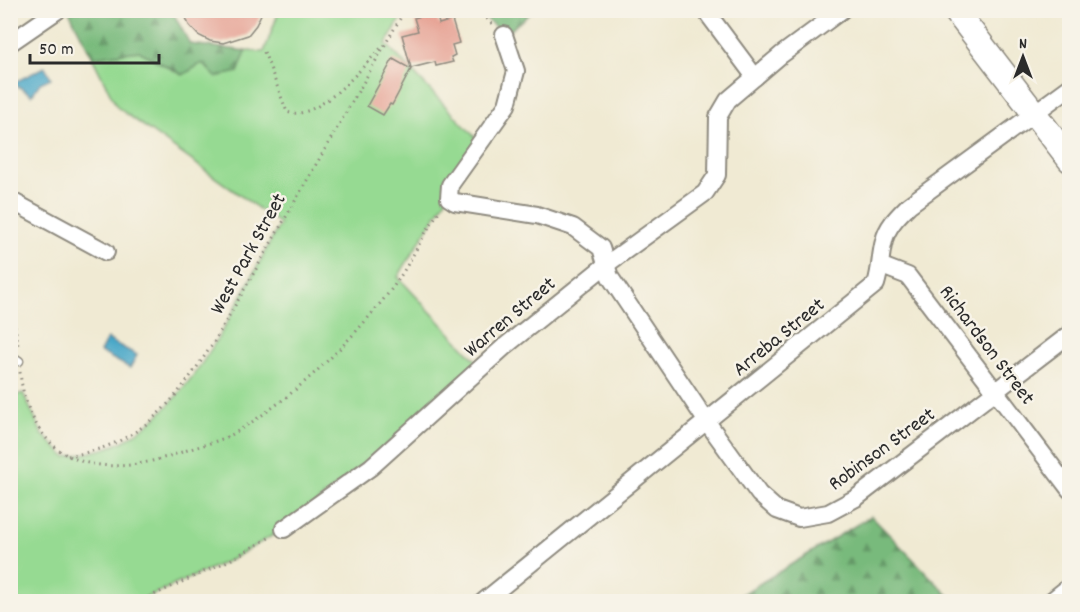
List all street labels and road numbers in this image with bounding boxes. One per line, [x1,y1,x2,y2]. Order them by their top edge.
street label: West Park Street [204,188,295,320]
street label: Warren Street [458,271,564,366]
street label: Richardson Street [930,280,1041,412]
street label: Arreba Street [727,292,833,385]
street label: Robinson Street [823,401,943,500]

